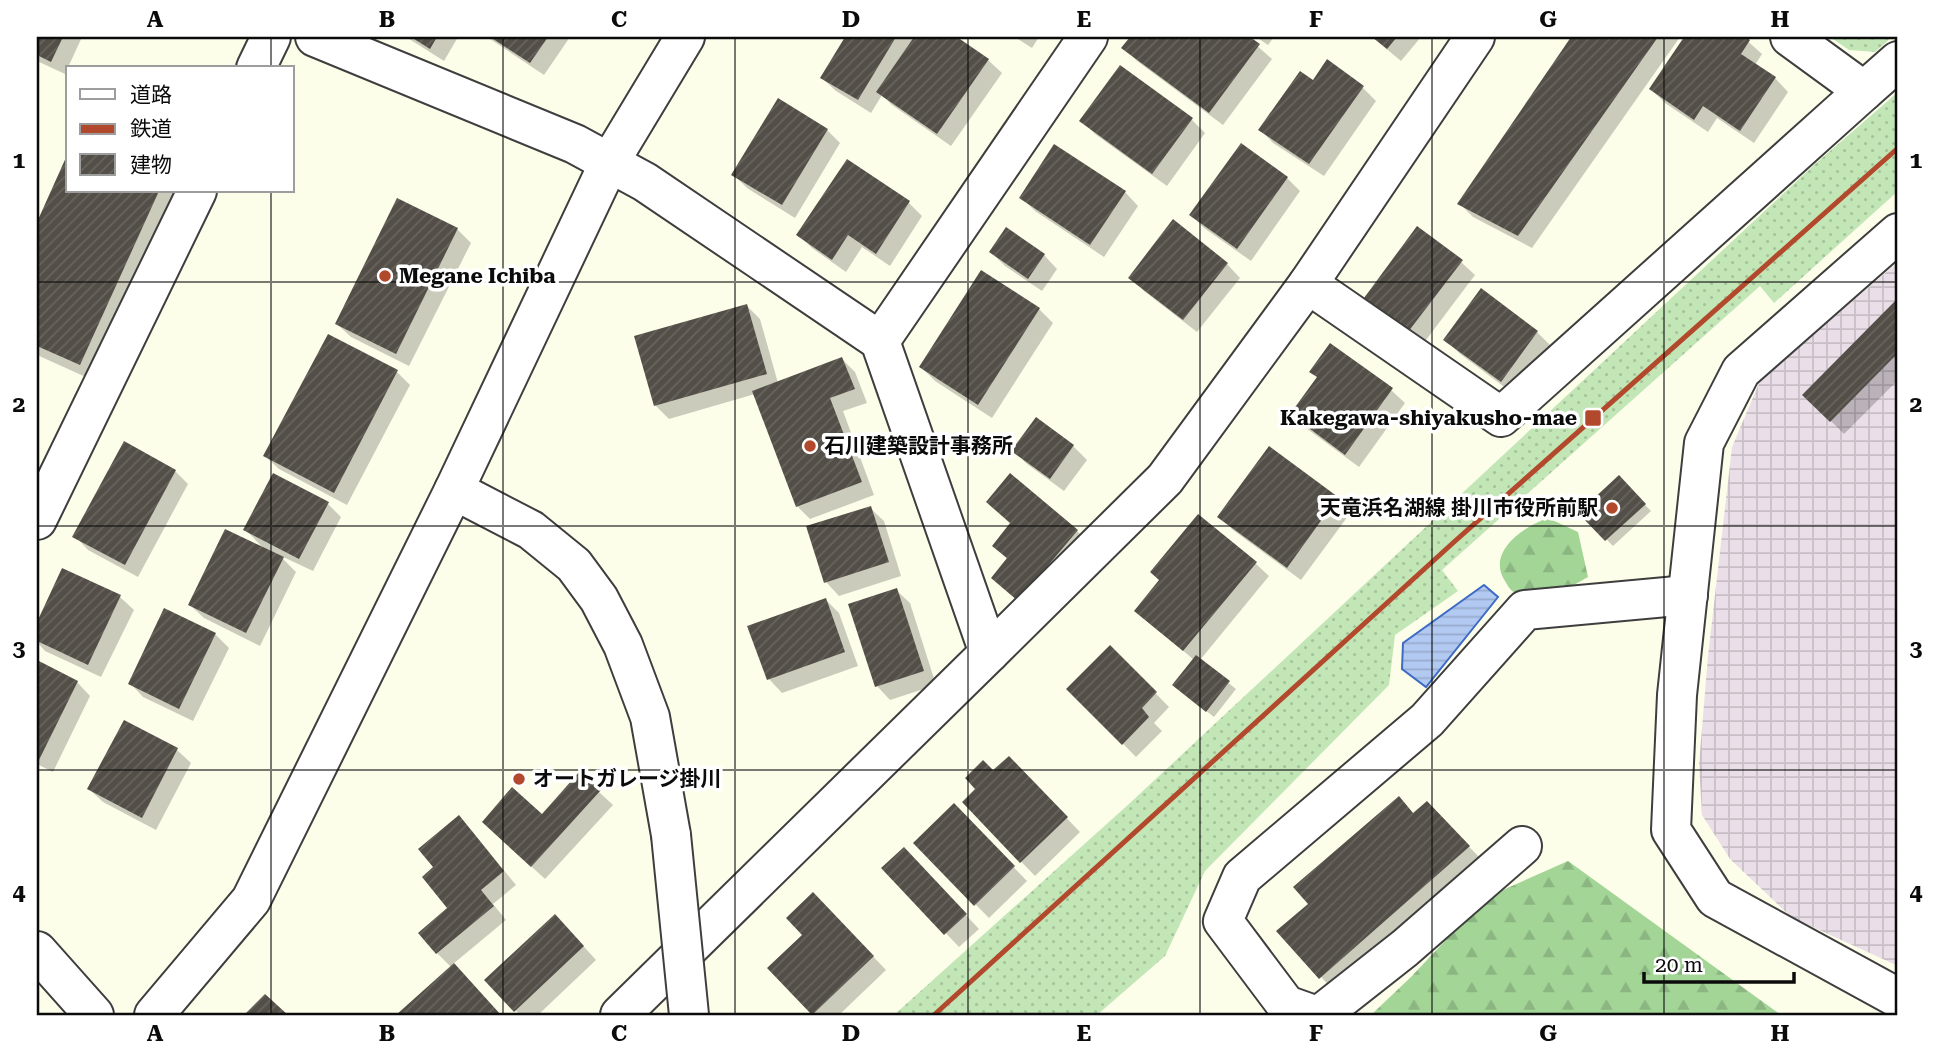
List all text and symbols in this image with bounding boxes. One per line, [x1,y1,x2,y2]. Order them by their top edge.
text: A [147,6,164,33]
text: B [379,6,395,33]
text: C [611,6,627,33]
text: D [842,6,860,33]
text: E [1077,6,1091,33]
text: F [1309,6,1323,33]
text: G [1539,6,1557,33]
text: H [1771,6,1790,33]
legend [66,66,294,192]
text: 道路 [130,83,172,107]
text: 鉄道 [130,117,172,141]
text: 1 [13,147,26,174]
text: 1 [1910,147,1923,174]
text: 建物 [130,153,172,177]
place label: Megane Ichiba [399,264,556,288]
marker: Megane Ichiba [377,268,393,284]
text: 2 [13,391,25,418]
text: 2 [1910,391,1922,418]
place label: Kakegawa-shiyakusho-mae [1280,406,1577,430]
marker: Kakegawa-shiyakusho-mae [1583,408,1603,428]
place label: 石川建築設計事務所 [824,434,1013,458]
marker: 石川建築設計事務所 [802,438,818,454]
place label: 天竜浜名湖線 掛川市役所前駅 [1320,496,1598,520]
marker: 天竜浜名湖線 掛川市役所前駅 [1604,500,1620,516]
text: 3 [13,635,26,662]
text: 3 [1910,635,1923,662]
place label: オートガレージ掛川 [533,767,722,791]
marker: オートガレージ掛川 [511,771,527,787]
text: 4 [13,879,26,906]
text: 4 [1910,879,1923,906]
scale bar [1644,940,1795,984]
text: 20 m [1655,953,1703,977]
text: A [147,1020,164,1047]
text: B [379,1020,395,1047]
text: C [611,1020,627,1047]
text: D [842,1020,860,1047]
text: E [1077,1020,1091,1047]
text: F [1309,1020,1323,1047]
text: G [1539,1020,1557,1047]
text: H [1771,1020,1790,1047]

